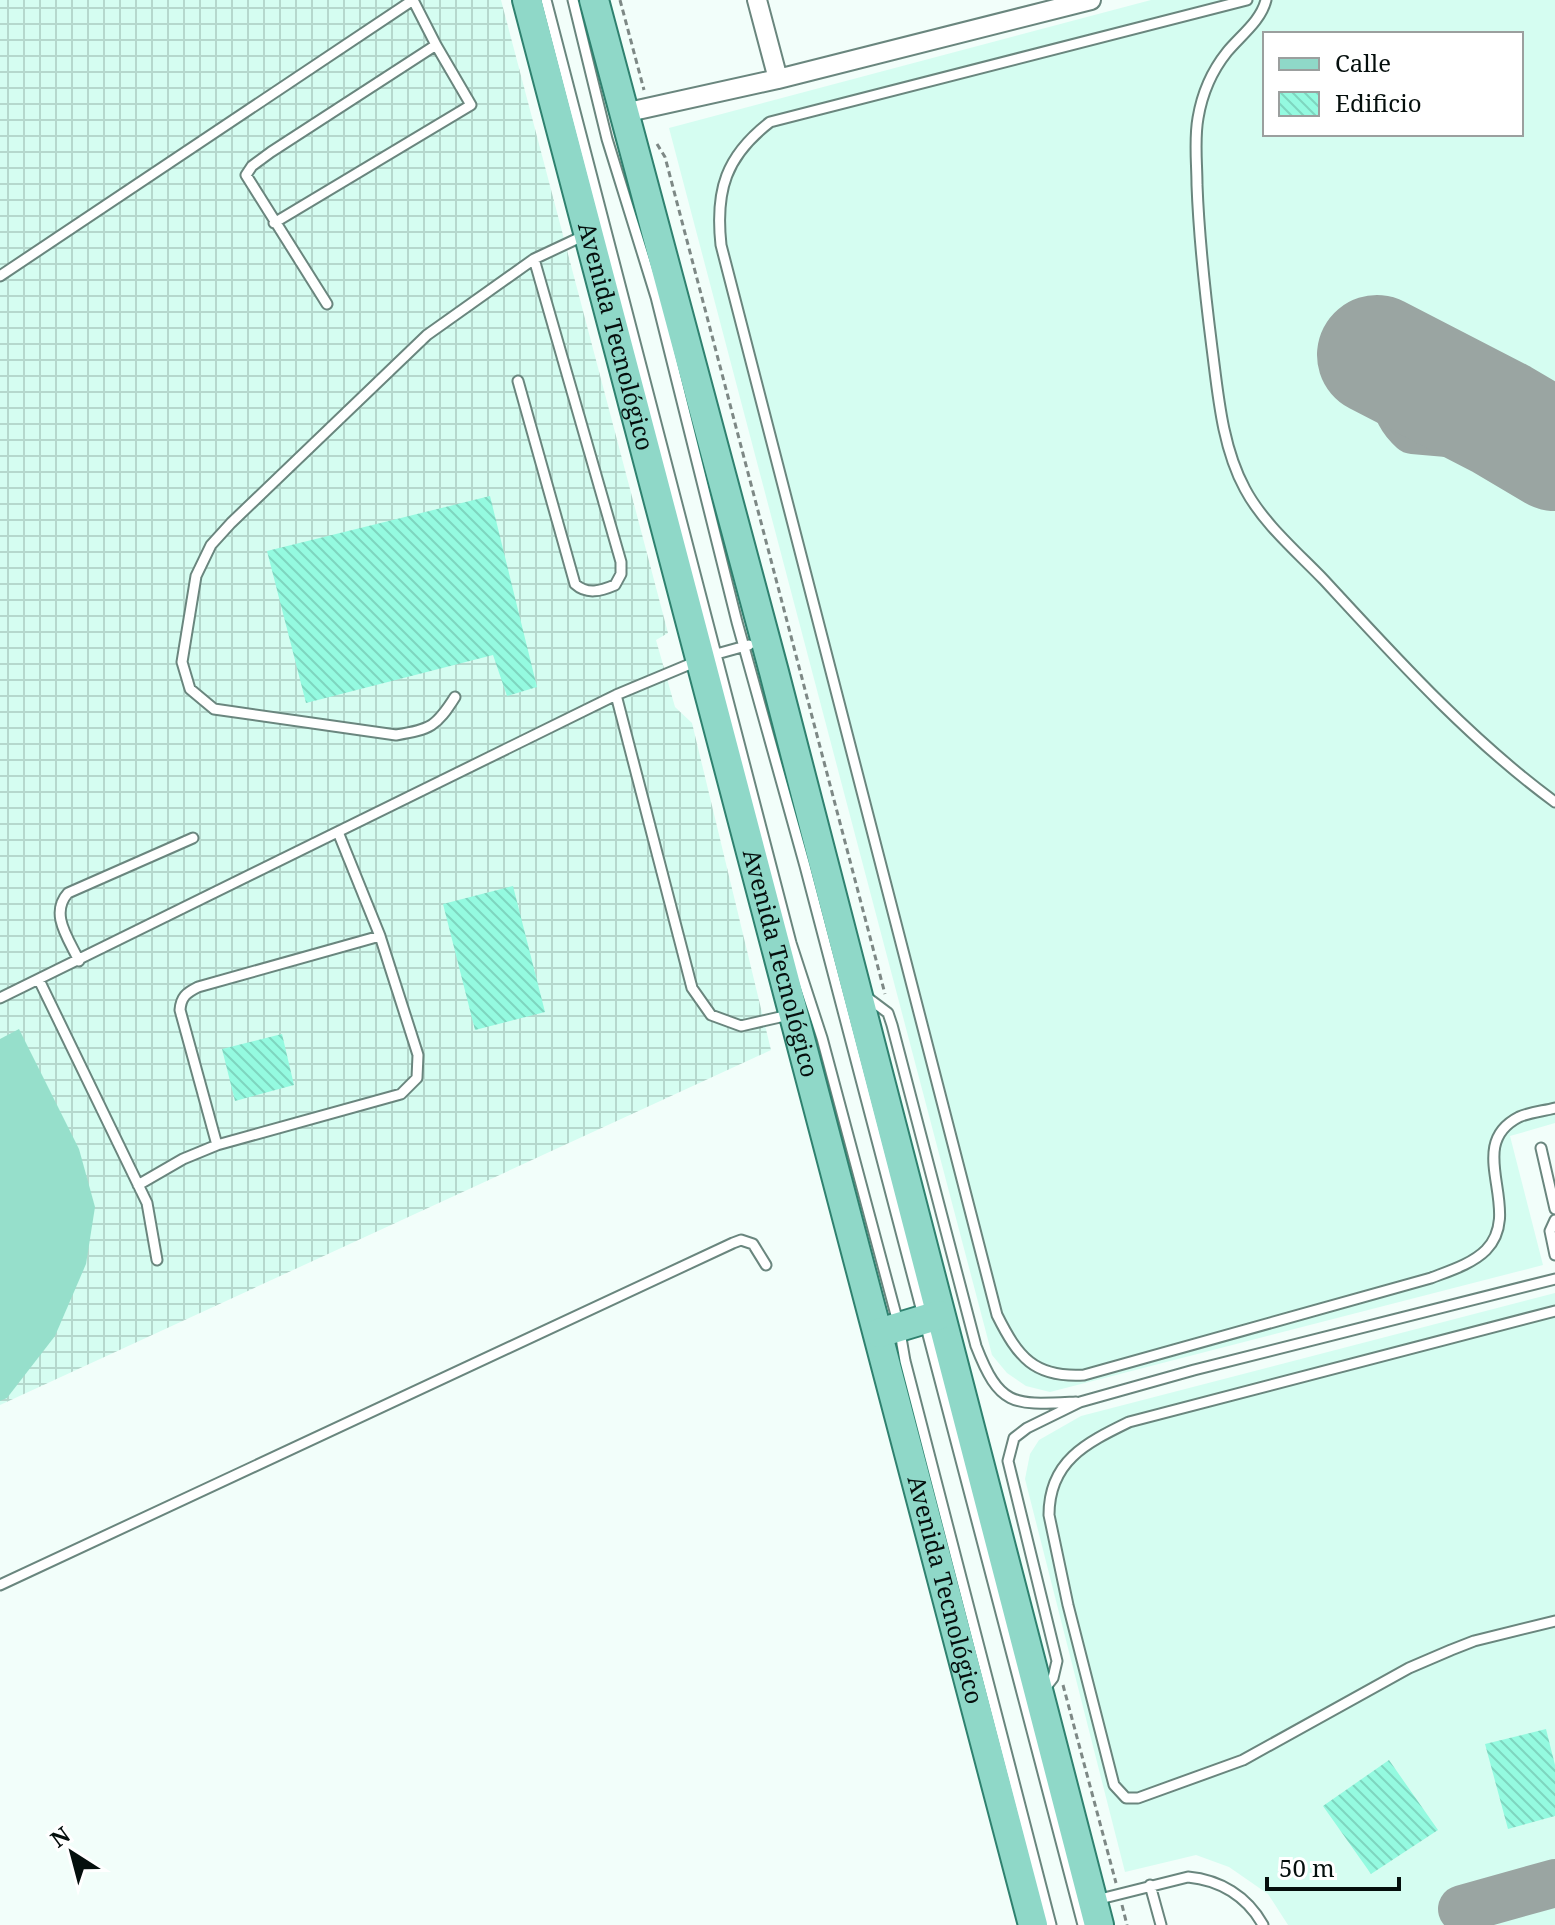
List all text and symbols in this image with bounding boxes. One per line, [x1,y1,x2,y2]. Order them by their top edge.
legend [1263,32,1523,136]
text: Calle [1335,46,1391,79]
text: Edificio [1335,86,1422,119]
street label: Avenida Tecnológico [571,218,663,454]
street label: Avenida Tecnológico [736,845,827,1081]
street label: Avenida Tecnológico [901,1472,992,1707]
north arrow [32,1813,112,1893]
text: N [44,1819,75,1853]
scale bar [1267,1841,1399,1891]
text: 50 m [1279,1851,1335,1884]

